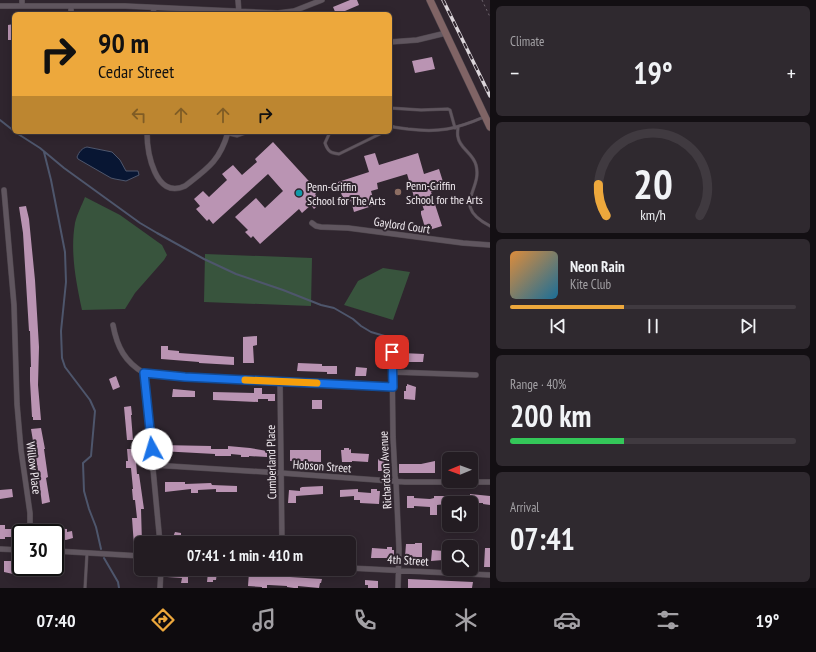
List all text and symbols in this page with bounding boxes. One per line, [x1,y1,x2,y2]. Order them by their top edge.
text: 90 m [98,24,149,61]
icon: right [32,28,84,80]
text: Climate [510,33,544,50]
text: 19° [633,53,673,92]
text: − [510,59,519,87]
text: + [787,59,796,87]
text: Cedar Street [98,60,174,83]
icon: left [128,104,150,126]
icon: ahead [170,104,192,126]
icon: ahead [212,104,234,126]
icon: right [254,104,276,126]
text: 20 [633,156,673,209]
place label: Penn-Griffin School for the Arts [406,178,483,207]
place label: Penn-Griffin School for The Arts [307,179,386,208]
marker: Penn-Griffin School for the Arts [393,187,403,197]
marker: Penn-Griffin School for The Arts [294,188,304,198]
text: km/h [640,204,666,223]
street label: Gaylord Court [373,214,432,236]
text: Neon Rain [570,257,625,276]
text: Kite Club [570,276,611,293]
icon: previous [547,315,569,337]
icon: pause [642,315,664,337]
icon: next [737,315,759,337]
pin [375,335,409,369]
icon: arrive [381,341,403,363]
text: Range · 40% [510,376,566,393]
text: 200 km [510,396,591,435]
street label: Cumberland Place [263,425,279,499]
position arrow [131,428,173,470]
street label: Richardson Avenue [375,430,395,509]
street label: Willow Place [23,441,45,495]
north arrow [442,452,478,488]
map controls [442,452,478,576]
street label: Hobson Street [292,456,353,476]
button: sound [442,496,478,532]
text: Arrival [510,499,539,516]
text: 07:41 [510,519,575,558]
speed limit sign: 30 [12,524,64,576]
button: search [442,540,478,576]
text: 07:41 · 1 min · 410 m [187,546,303,565]
street label: 4th Street [387,551,430,569]
icon: directions [149,606,177,634]
icon: music [250,606,278,634]
icon: phone [351,606,379,634]
icon: climate [452,606,480,634]
icon: car [553,606,581,634]
icon: filters [654,606,682,634]
text: 07:40 [37,609,76,632]
text: 19° [756,609,779,632]

